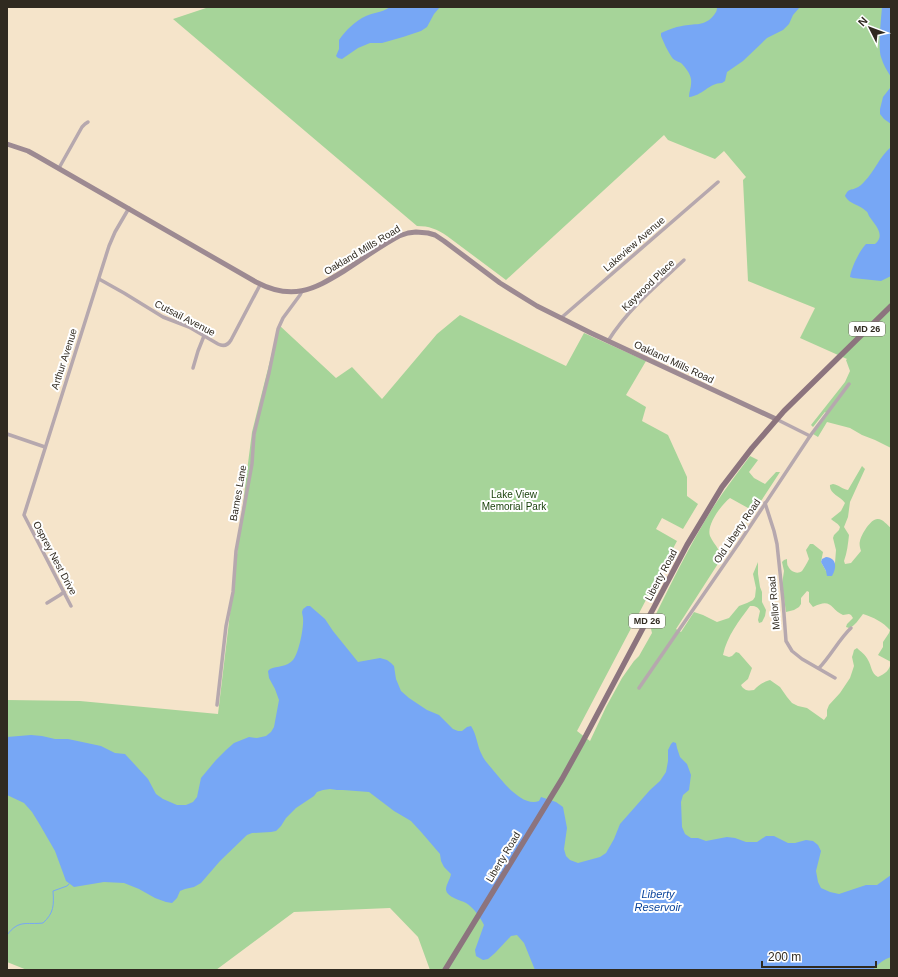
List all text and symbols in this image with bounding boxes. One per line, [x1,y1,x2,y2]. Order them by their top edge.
north arrow [850,8,890,48]
text: N [855,14,870,28]
street label: Lakeview Avenue [601,214,667,274]
street label: Oakland Mills Road [322,223,402,277]
street label: Kaywood Place [619,257,677,313]
street label: Cutsail Avenue [153,298,218,338]
road number: MD 26 [849,322,885,336]
street label: Arthur Avenue [49,327,79,391]
street label: Oakland Mills Road [632,339,716,385]
street label: Barnes Lane [228,464,248,522]
park label: Lake View Memorial Park [482,489,547,512]
street label: Old Liberty Road [711,497,763,565]
street label: Osprey Nest Drive [31,519,79,597]
street label: Liberty Road [643,547,679,603]
street label: Mellor Road [766,576,782,630]
road number: MD 26 [629,614,665,628]
street label: Liberty Road [484,830,522,884]
water label: Liberty Reservoir [634,888,683,913]
scale bar [762,943,876,969]
text: 200 m [768,950,801,964]

